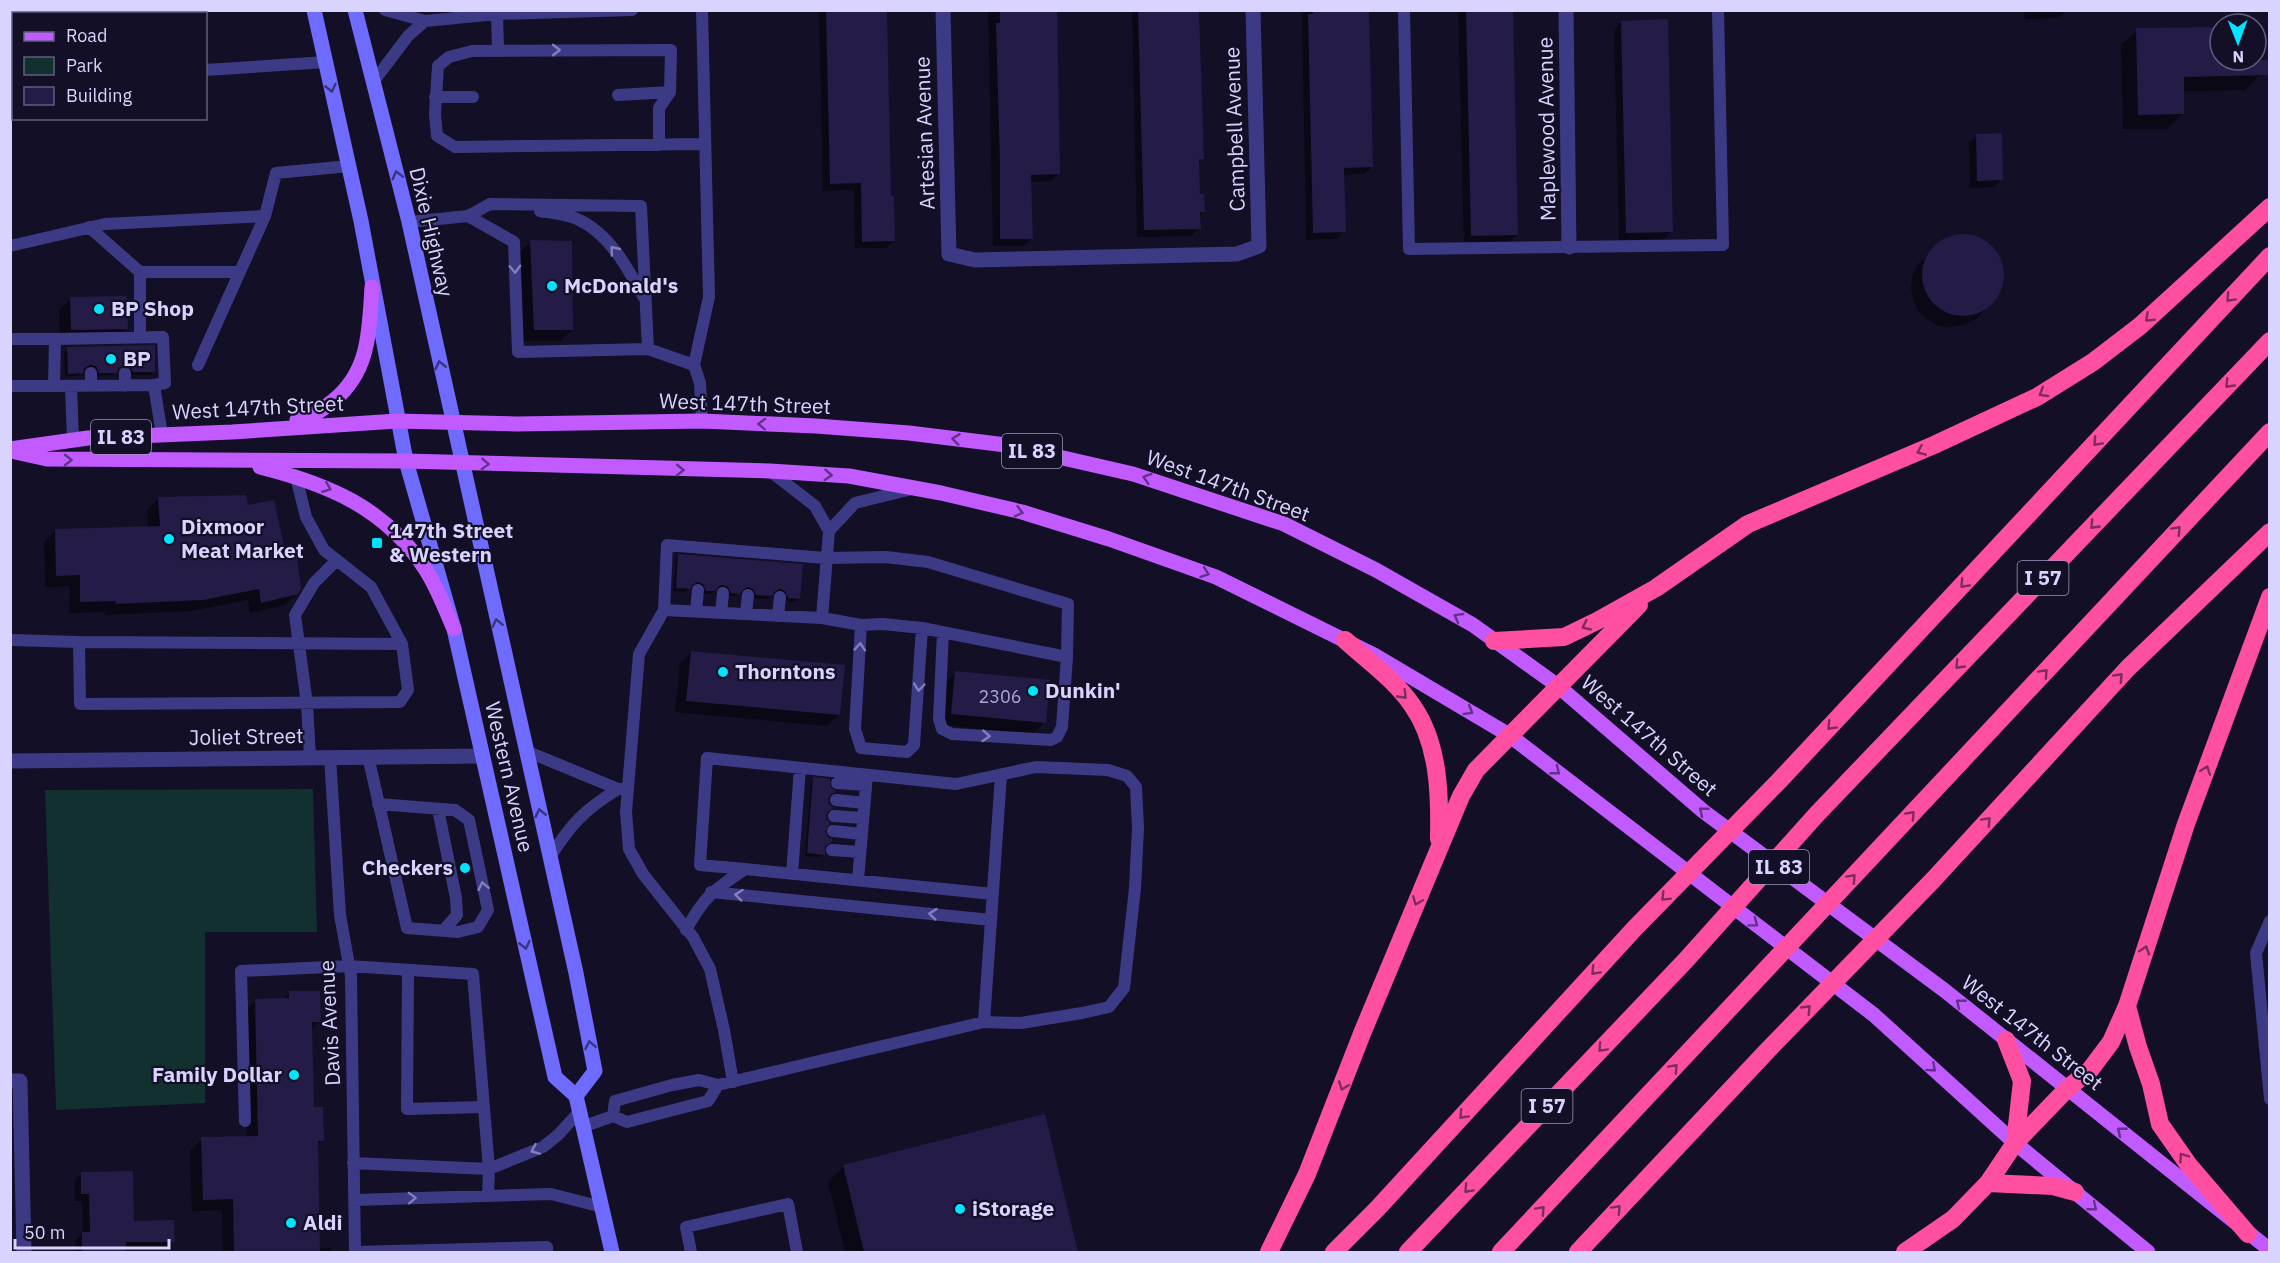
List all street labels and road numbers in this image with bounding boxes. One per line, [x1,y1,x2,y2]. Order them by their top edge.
street label: Maplewood Avenue [1530,37,1562,221]
street label: Campbell Avenue [1217,46,1251,212]
street label: Artesian Avenue [907,56,941,210]
street label: Dixie Highway [403,164,461,300]
street label: West 147th Street [659,386,831,420]
street label: West 147th Street [171,389,345,425]
road number: IL 83 [91,420,151,454]
road number: IL 83 [1002,434,1062,468]
street label: West 147th Street [1143,442,1314,528]
road number: I 57 [2018,561,2068,595]
street label: West 147th Street [1576,668,1724,802]
street label: Western Avenue [479,699,541,855]
street label: Joliet Street [188,721,304,751]
road number: IL 83 [1749,850,1809,884]
street label: Davis Avenue [312,959,346,1087]
street label: West 147th Street [1956,968,2109,1096]
road number: I 57 [1522,1089,1572,1123]

